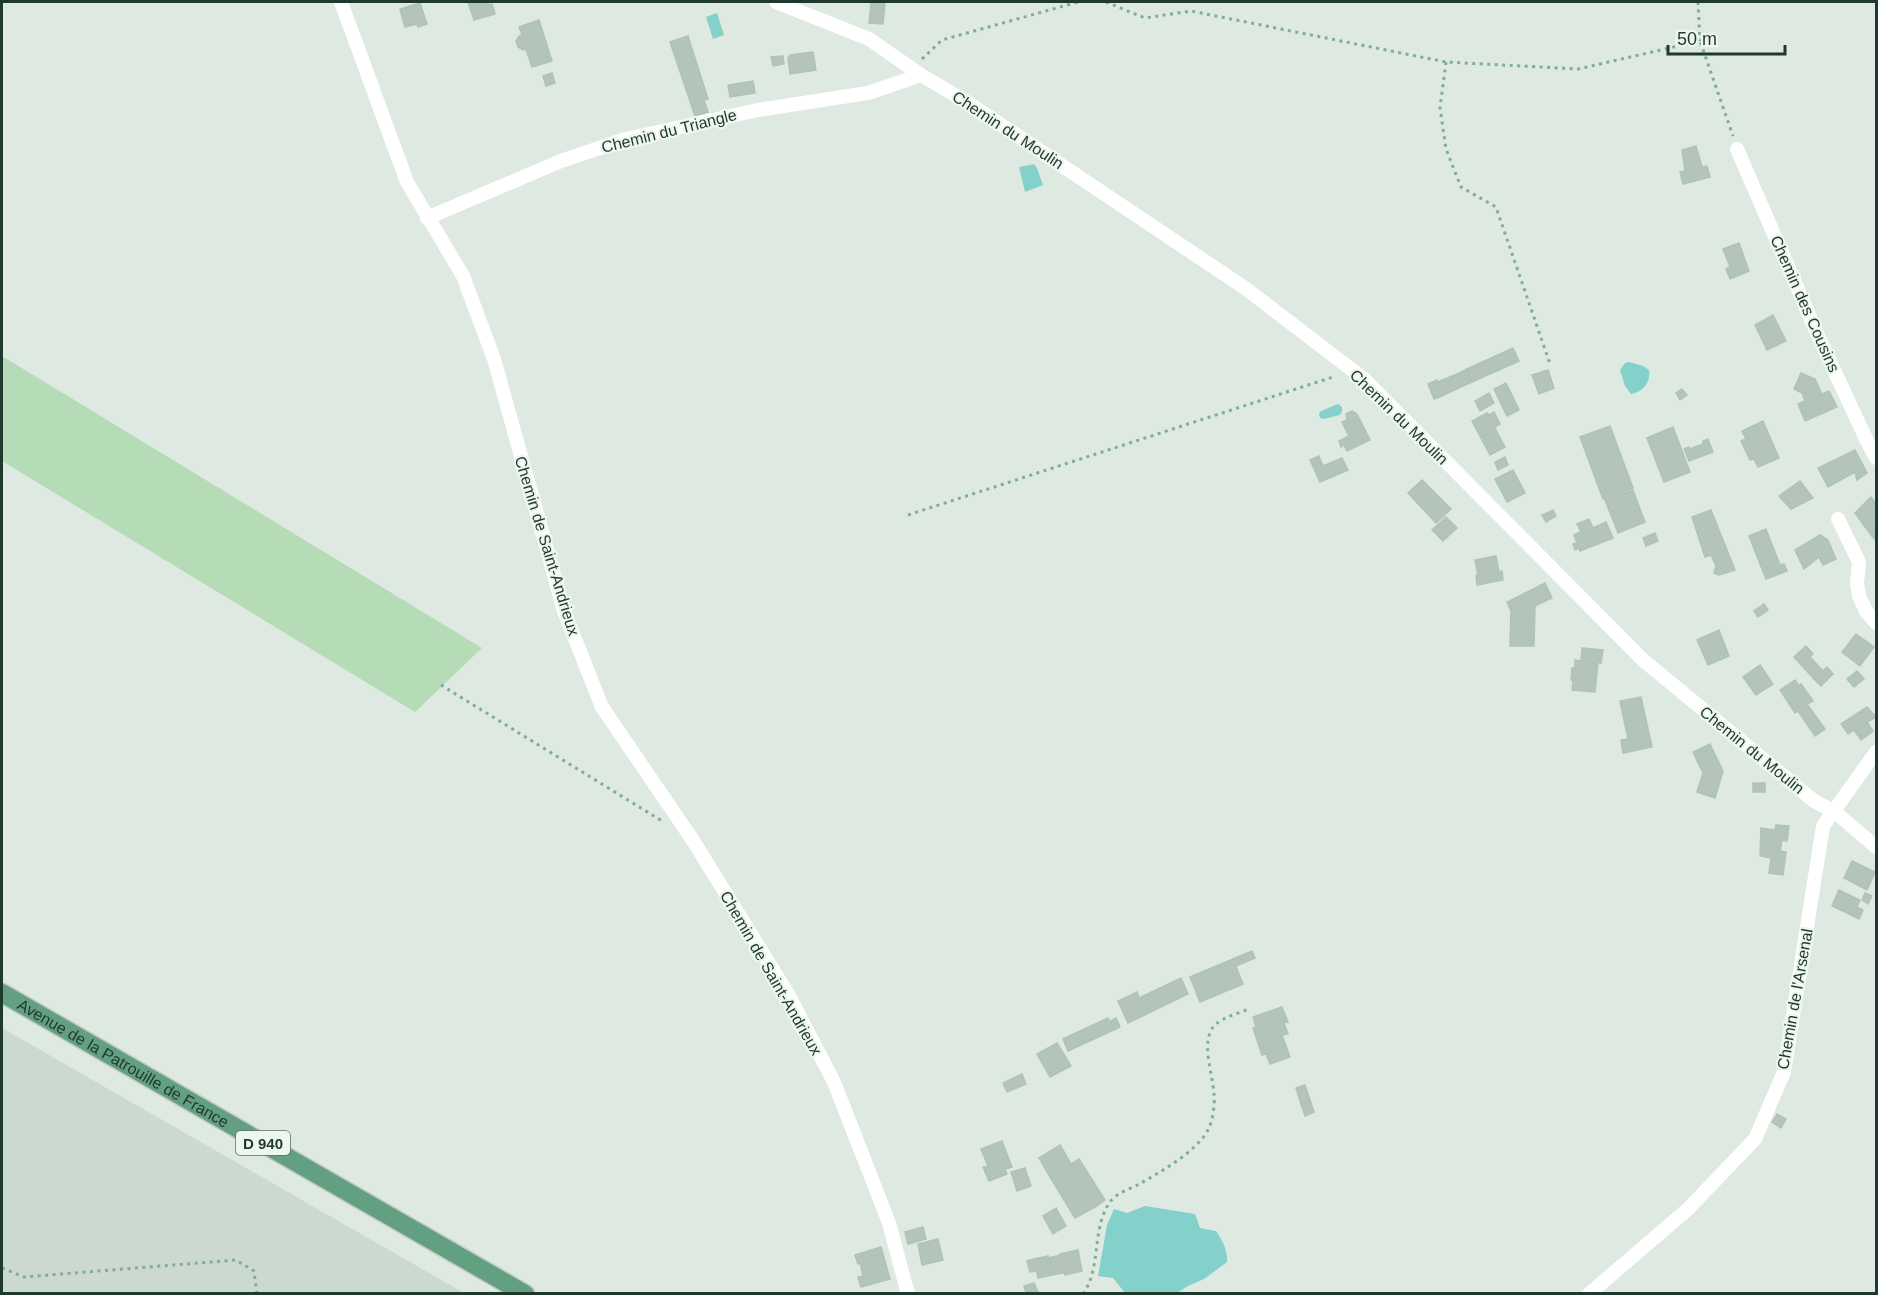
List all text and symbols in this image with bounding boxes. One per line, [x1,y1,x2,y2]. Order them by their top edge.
scale bar [1668,18,1785,56]
text: 50 m [1677,29,1717,49]
street label: Chemin du Moulin [949,88,1067,172]
street label: Chemin du Triangle [600,106,738,156]
street label: Chemin des Cousins [1767,233,1843,375]
street label: Chemin du Moulin [1347,366,1451,468]
street label: Chemin de Saint-Andrieux [512,454,582,638]
street label: Chemin du Moulin [1697,703,1807,797]
street label: Chemin de Saint-Andrieux [717,888,825,1058]
street label: Chemin de l'Arsenal [1774,927,1816,1071]
street label: Avenue de la Patrouille de France [15,995,232,1130]
road number: D 940 [236,1131,290,1155]

